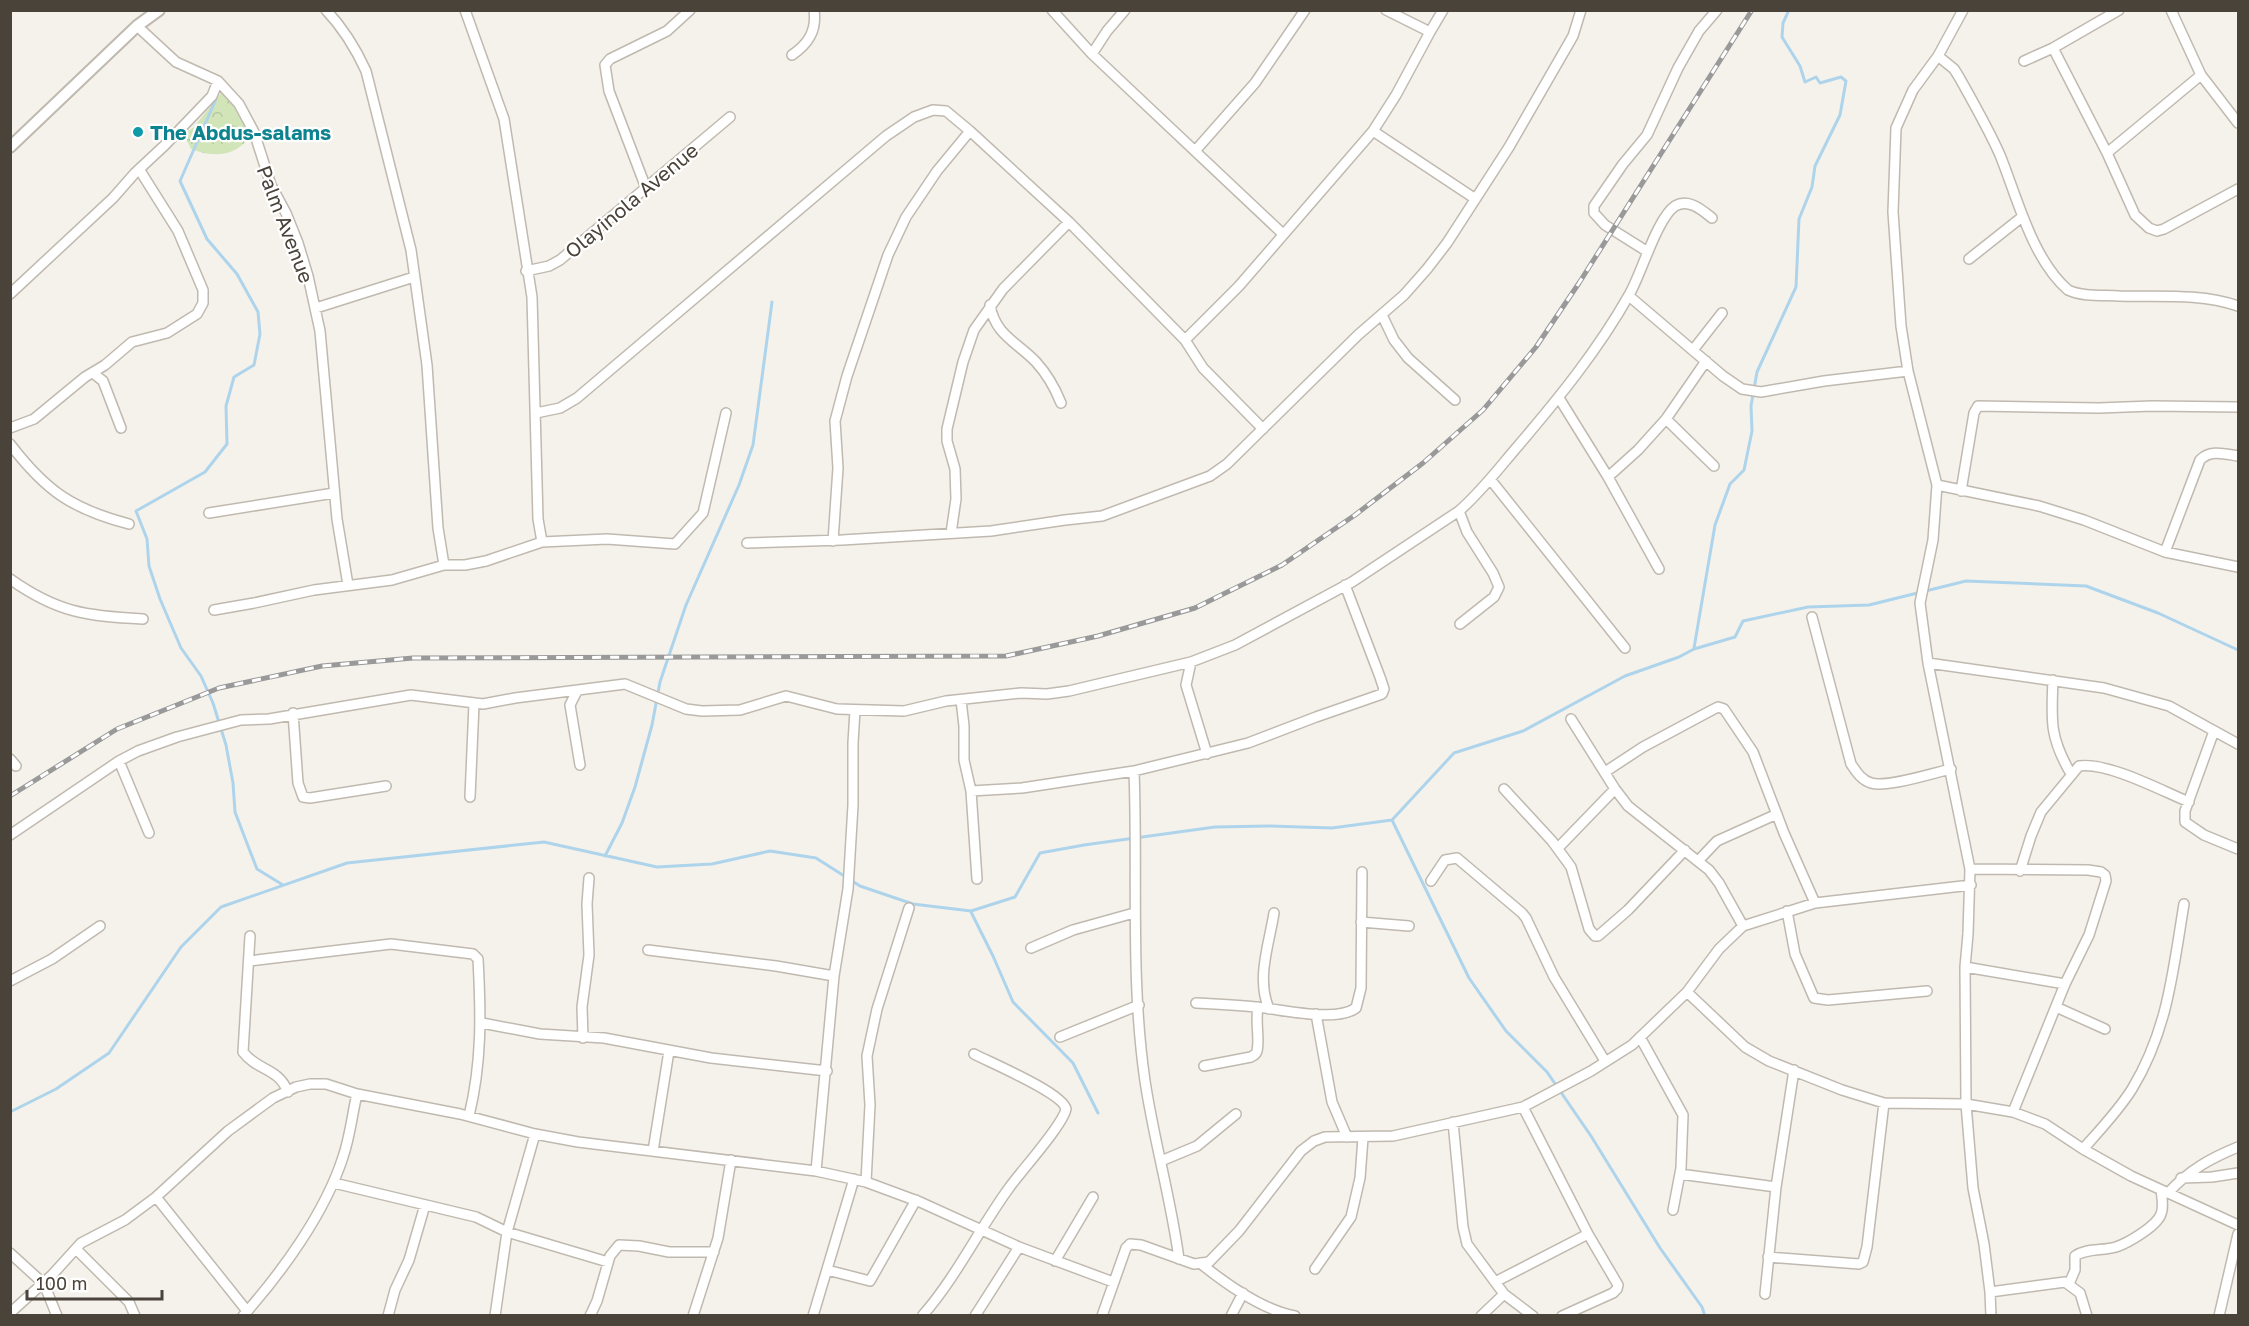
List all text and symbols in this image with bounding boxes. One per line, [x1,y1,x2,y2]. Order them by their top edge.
place label: The Abdus-salams [150,120,331,144]
marker: The Abdus-salams [131,125,145,139]
street label: Olayinola Avenue [560,137,702,263]
street label: Palm Avenue [253,162,319,286]
scale bar [27,1263,162,1301]
text: 100 m [36,1272,87,1294]

